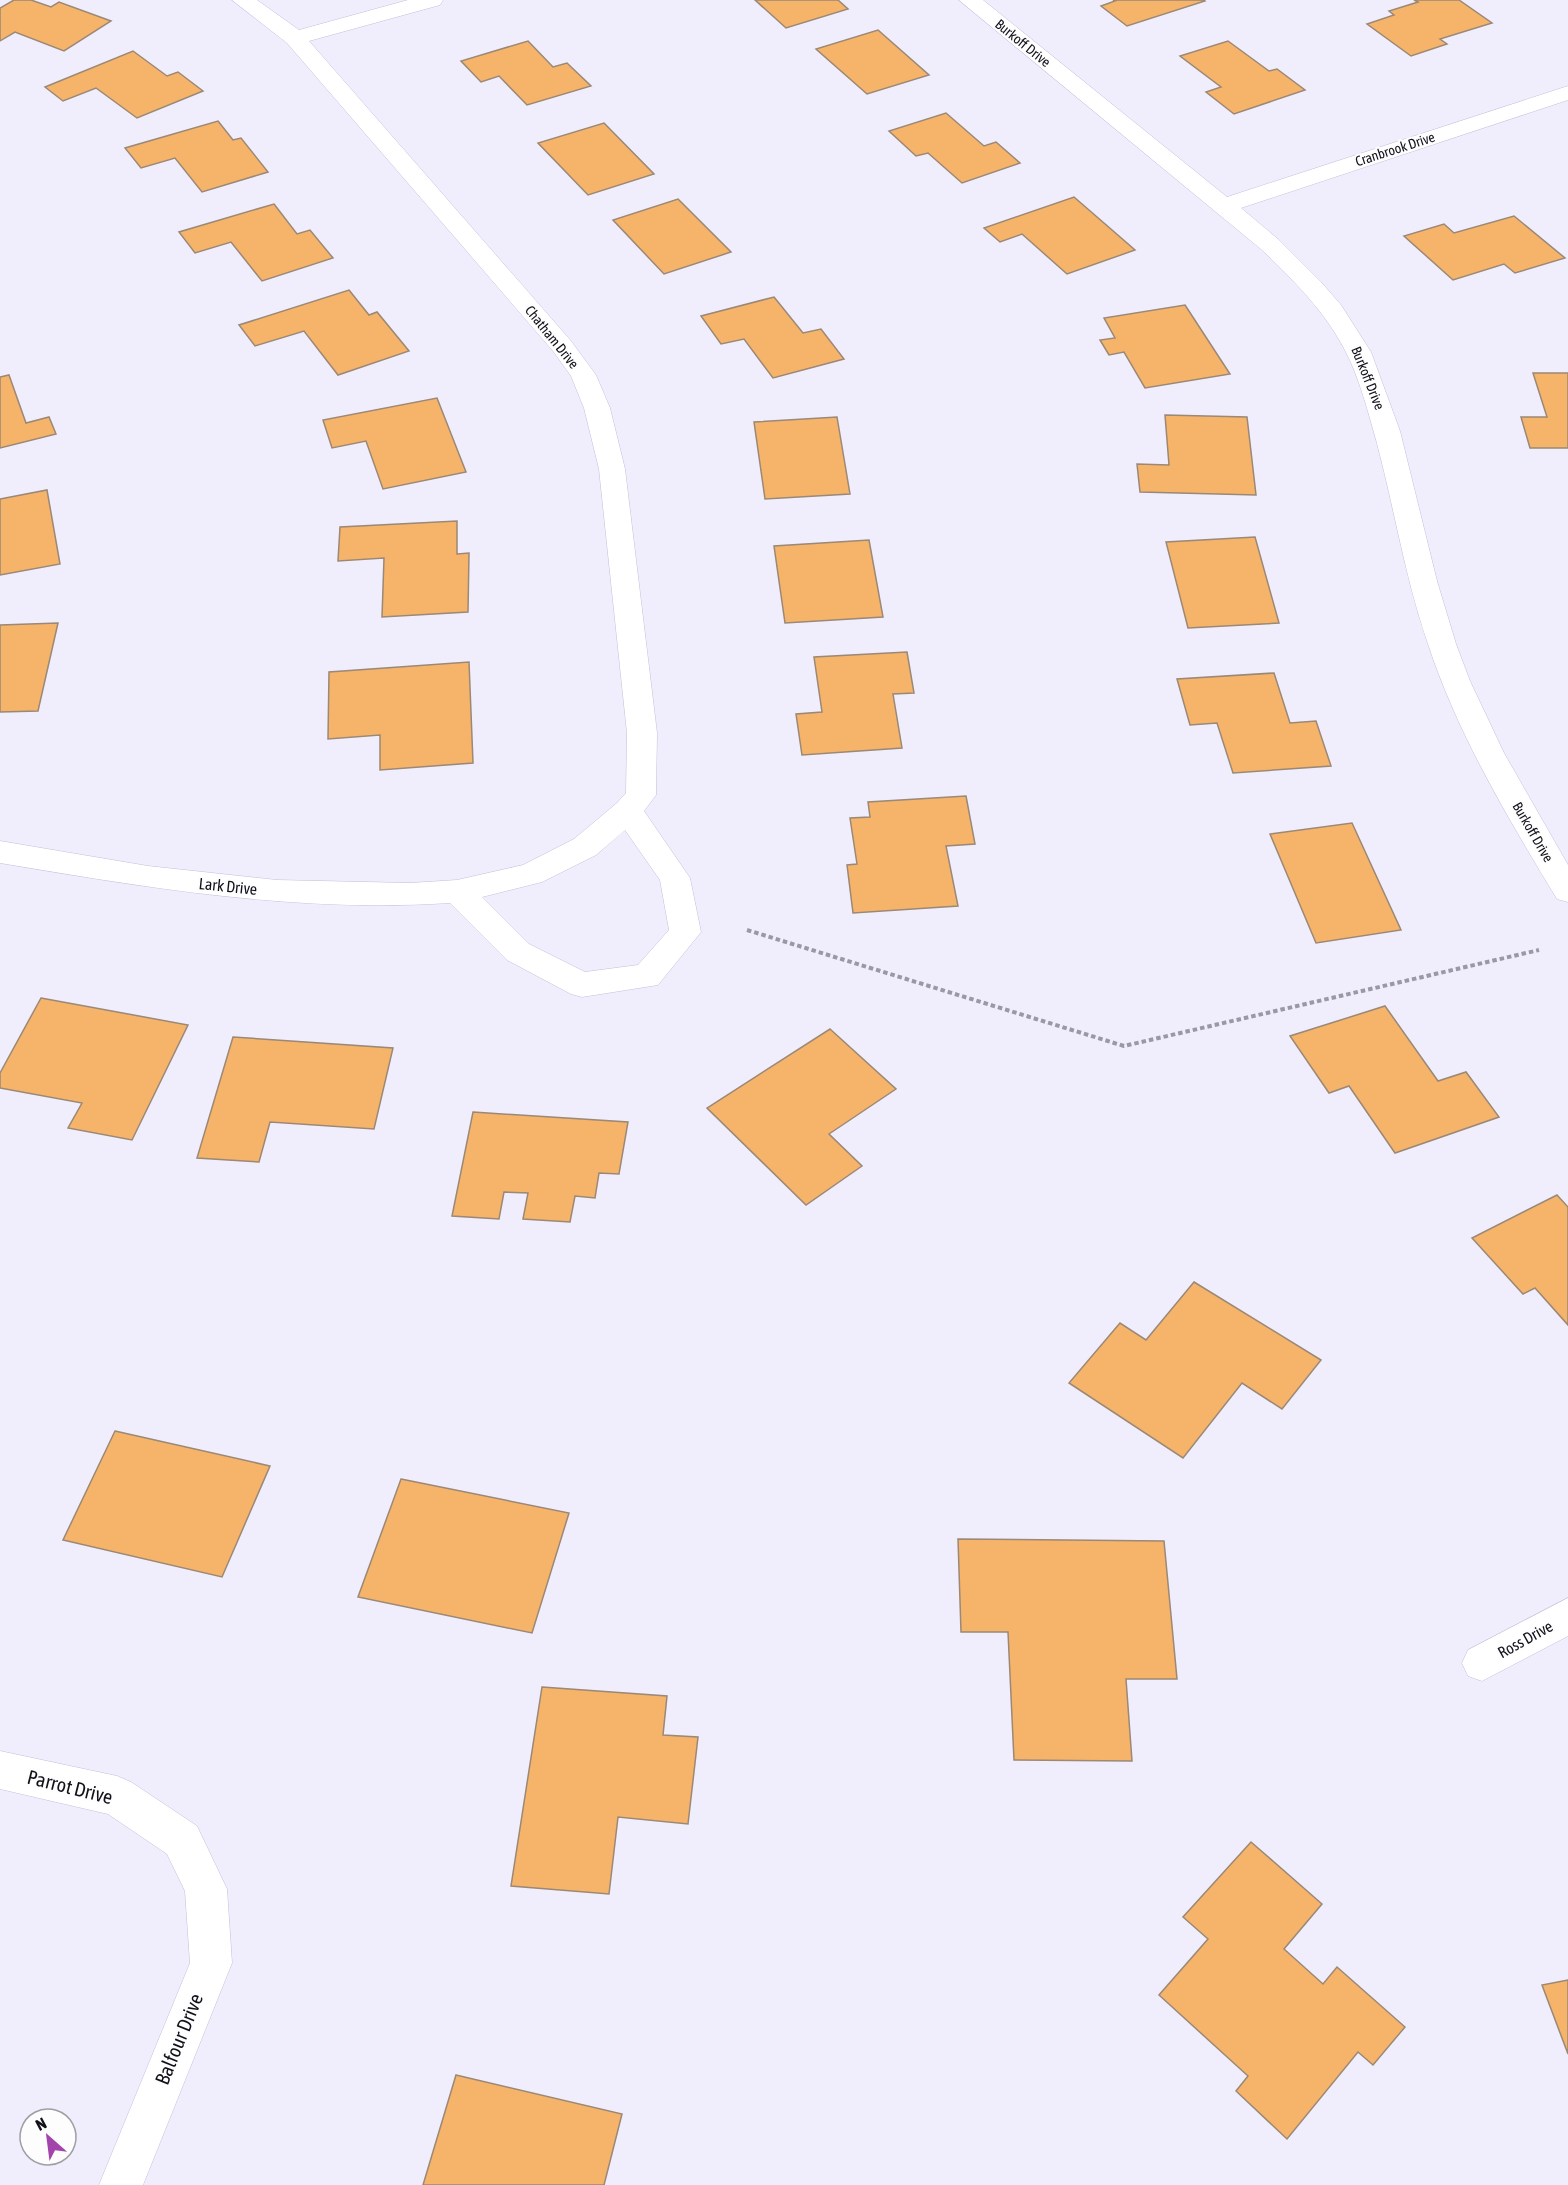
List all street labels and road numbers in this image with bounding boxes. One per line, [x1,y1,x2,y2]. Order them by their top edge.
street label: Burkoff Drive [992,16,1054,70]
street label: Cranbrook Drive [1353,129,1437,169]
street label: Chatham Drive [522,302,582,372]
street label: Burkoff Drive [1348,344,1388,412]
street label: Burkoff Drive [1509,799,1557,865]
street label: Lark Drive [198,874,258,898]
street label: Ross Drive [1494,1617,1556,1661]
street label: Parrot Drive [25,1765,115,1808]
street label: Balfour Drive [150,1990,207,2088]

